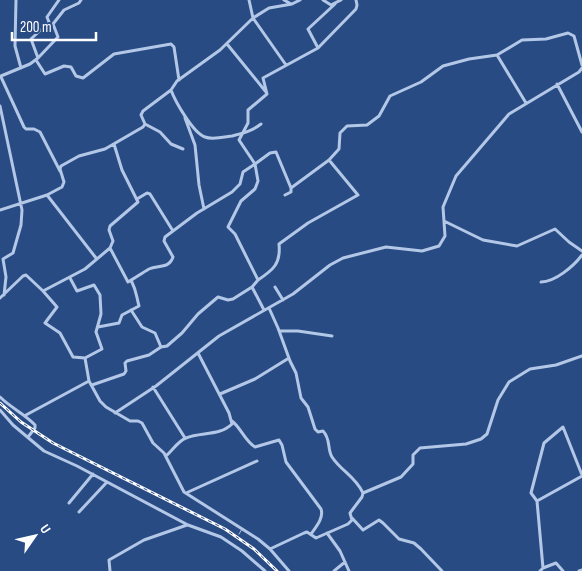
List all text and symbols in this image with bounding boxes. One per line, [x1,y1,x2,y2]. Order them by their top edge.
scale bar [12,10,96,42]
text: 200 m [20,18,52,37]
north arrow [10,511,60,561]
text: U [36,521,54,537]

